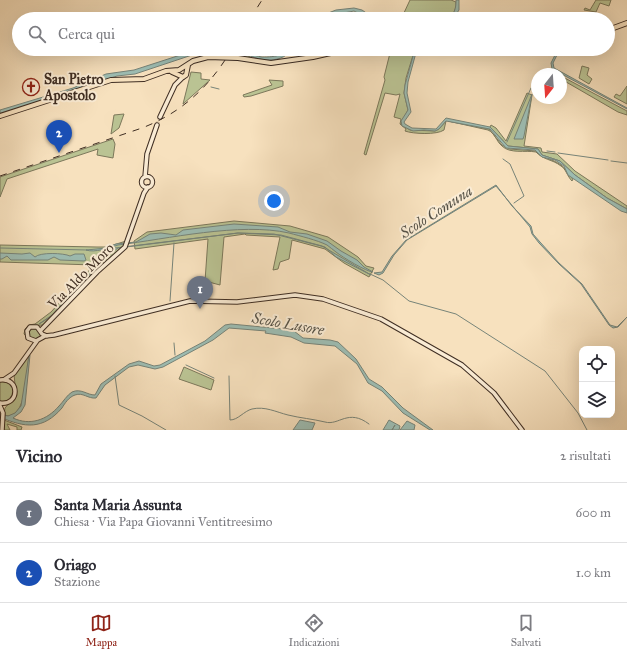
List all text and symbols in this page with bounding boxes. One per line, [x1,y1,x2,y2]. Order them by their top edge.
search box [12,12,615,56]
icon: search [26,23,48,45]
text: Cerca qui [58,25,115,43]
north arrow [531,68,567,104]
place label: San Pietro Apostolo [43,71,103,105]
church icon: San Pietro Apostolo [21,77,41,97]
pin: 2 [46,120,72,153]
water label: Scolo Comuna [396,182,476,243]
your location [264,191,284,211]
street label: Via Aldo Moro [44,239,118,313]
pin: 1 [187,276,213,309]
water label: Scolo Lusore [250,309,326,339]
map controls [579,346,615,418]
button: locate [579,346,615,382]
button: layers [579,382,615,418]
text: Vicino [16,446,62,467]
text: 2 risultati [560,448,611,464]
text: Santa Maria Assunta [54,496,182,514]
text: 1 [26,505,32,521]
text: 600 m [575,505,611,521]
text: Chiesa · Via Papa Giovanni Ventitreesimo [54,514,272,530]
text: Oriago [54,556,96,574]
text: 2 [26,565,32,581]
text: 1.0 km [576,565,611,581]
text: Stazione [54,574,100,590]
tab: Mappa [86,612,117,649]
tab: Indicazioni [288,612,340,649]
tab: Salvati [511,612,541,649]

